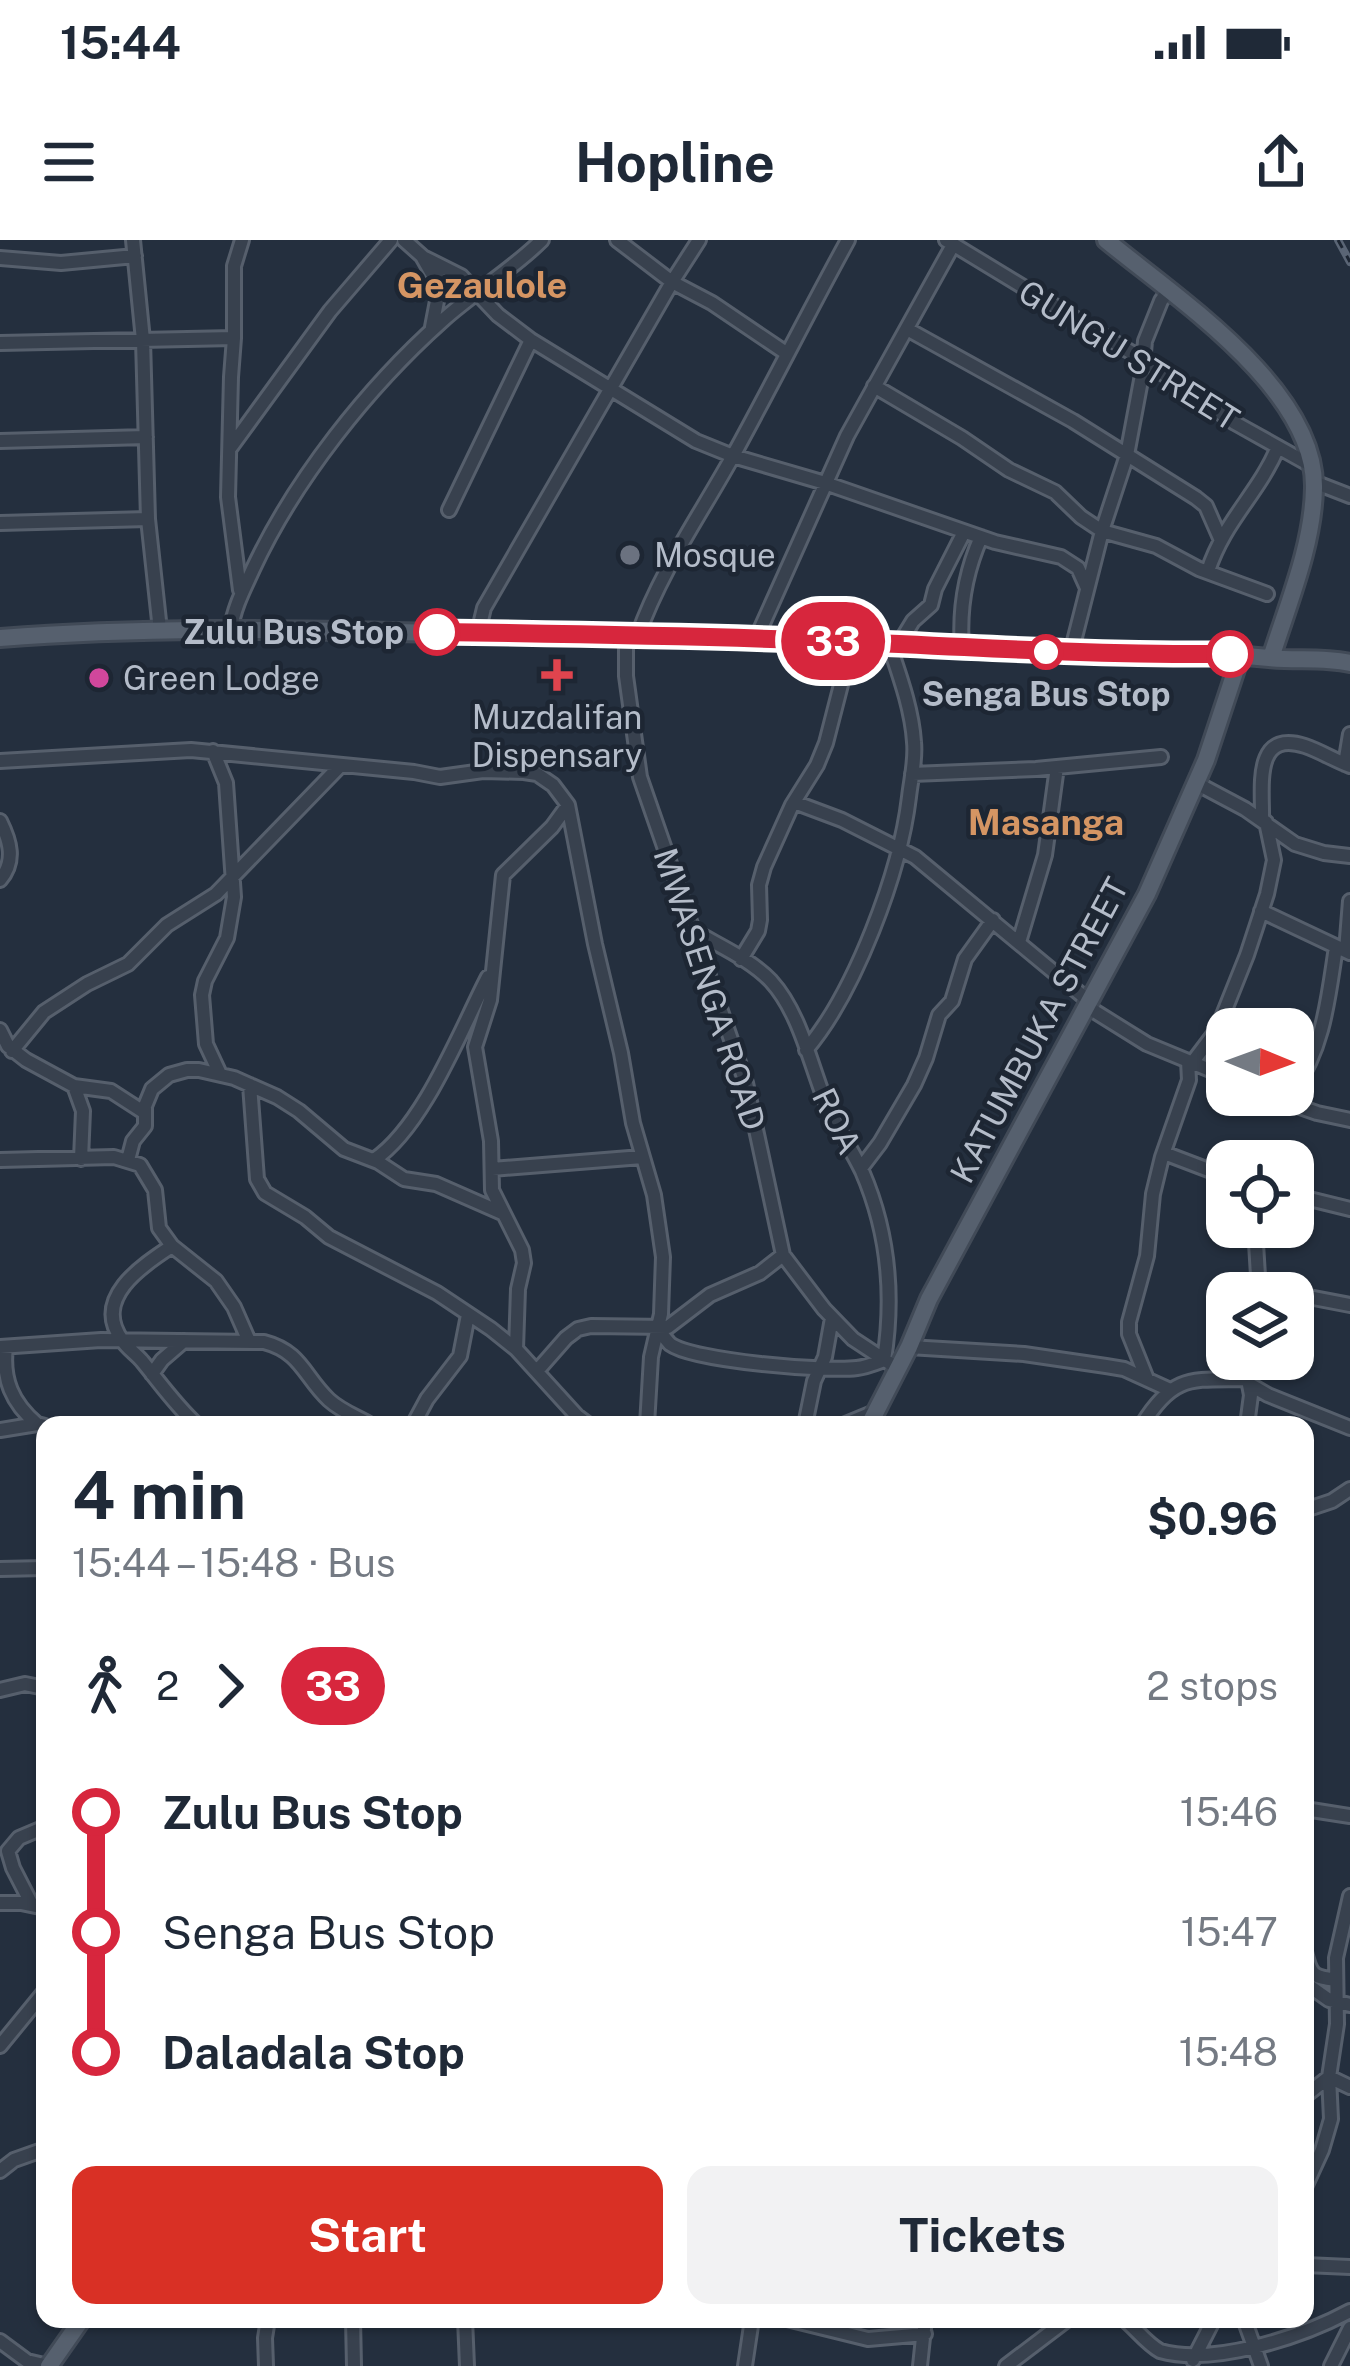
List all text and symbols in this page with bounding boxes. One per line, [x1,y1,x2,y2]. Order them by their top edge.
text: 15:44 [60,16,181,69]
icon: menu [36,129,102,195]
icon: share [1248,129,1314,195]
text: Hopline [575,131,775,194]
district label: Gezaulole [397,264,567,306]
street label: GUNGU STREET [1012,272,1246,438]
place label: Mosque [654,536,776,574]
marker: Mosque [617,542,643,568]
line badge: 33 [779,602,887,680]
marker: Zulu Bus Stop [415,610,459,654]
place label: Zulu Bus Stop [183,613,404,651]
text: 33 [805,616,861,665]
unlabelled marker [1208,632,1252,676]
marker: Senga Bus Stop [1030,636,1062,668]
place label: Green Lodge [123,659,320,697]
marker: Muzdalifan Dispensary [541,659,573,691]
marker: Green Lodge [86,665,112,691]
place label: Senga Bus Stop [921,675,1171,713]
place label: Muzdalifan Dispensary [472,698,642,774]
district label: Masanga [968,801,1124,843]
street label: MWASENGA ROAD [646,843,774,1135]
street label: KATUMBUKA STREET [942,871,1136,1189]
north arrow [1206,1008,1314,1116]
map controls [1206,1008,1314,1380]
street label: ROA [805,1082,869,1160]
button: locate [1206,1140,1314,1248]
button: layers [1206,1272,1314,1380]
text: 4 min [72,1456,246,1534]
text: $0.96 [1147,1492,1278,1545]
text: 15:44 – 15:48 · Bus [72,1540,396,1586]
icon: walk [72,1653,138,1719]
icon: forward [197,1653,263,1719]
text: 33 [305,1661,361,1710]
text: 2 [156,1663,179,1709]
text: 2 stops [1146,1663,1278,1709]
text: Zulu Bus Stop [162,1786,463,1839]
text: 15:46 [1180,1789,1278,1835]
text: Senga Bus Stop [162,1906,495,1959]
text: 15:47 [1181,1909,1278,1955]
text: Daladala Stop [162,2026,465,2079]
text: 15:48 [1179,2029,1278,2075]
button: Start [72,2166,663,2304]
button: Tickets [687,2166,1278,2304]

